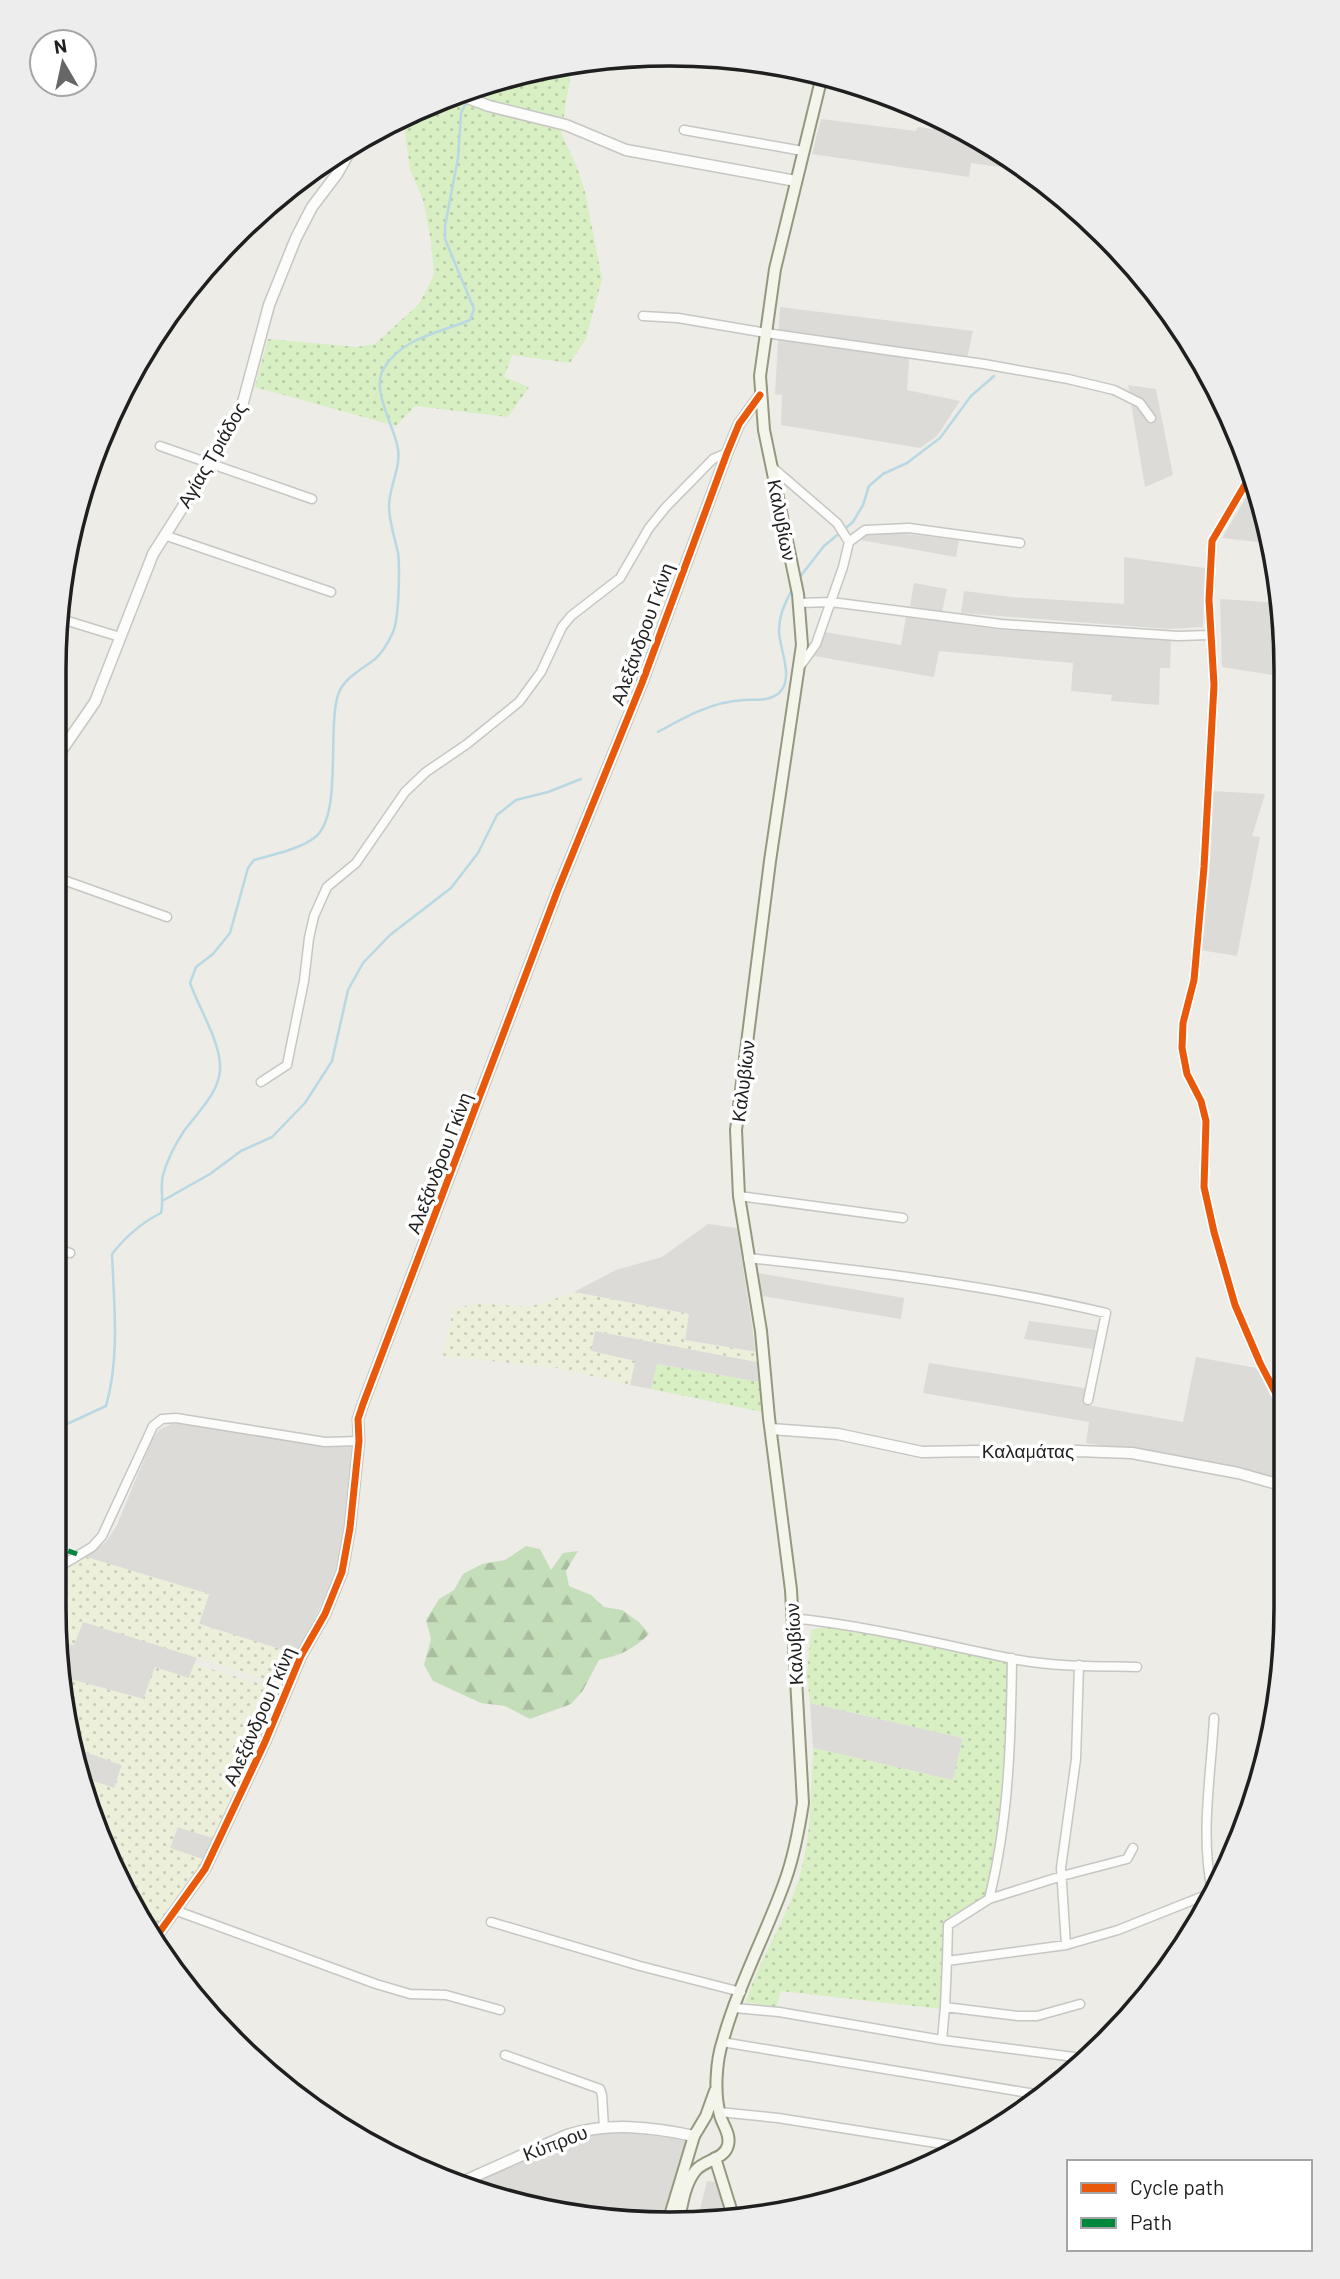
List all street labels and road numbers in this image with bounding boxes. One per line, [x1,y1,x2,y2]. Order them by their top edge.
street label: Αγίας Τριάδος [172,398,251,512]
street label: Καλυβίων [763,477,802,563]
street label: Αλεξάνδρου Γκίνη [605,560,678,708]
street label: Καλυβίων [726,1039,759,1123]
street label: Αλεξάνδρου Γκίνη [401,1089,476,1237]
street label: Καλαμάτας [982,1439,1074,1462]
street label: Καλυβίων [780,1602,807,1686]
street label: Αλεξάνδρου Γκίνη [218,1643,299,1789]
street label: Κύπρου [519,2120,590,2165]

